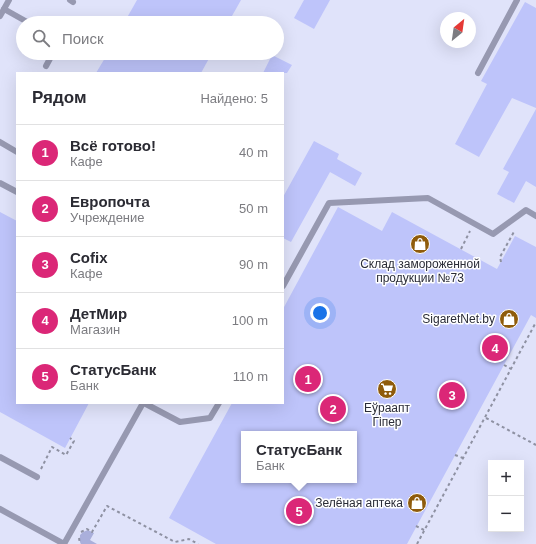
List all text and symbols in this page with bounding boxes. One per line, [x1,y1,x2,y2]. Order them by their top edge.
north arrow [440,12,476,48]
search box [16,16,284,60]
icon: search [30,27,52,49]
text: Поиск [62,30,104,47]
text: Рядом [32,88,87,107]
text: Найдено: 5 [200,91,268,106]
text: Всё готово! [70,137,156,154]
text: 1 [41,145,49,160]
text: 40 m [239,145,268,160]
text: Кафе [70,154,103,169]
text: Европочта [70,193,150,210]
text: 2 [41,201,49,216]
text: 50 m [239,201,268,216]
text: Учреждение [70,210,145,225]
shop icon: Склад замороженной продукции №73 [409,233,431,255]
text: Cofix [70,249,108,266]
text: 3 [41,257,49,272]
text: 90 m [239,257,268,272]
place label: Склад замороженной продукции №73 [360,257,480,285]
text: Кафе [70,266,103,281]
your location [310,303,330,323]
text: ДетМир [70,305,127,322]
shop icon: SigaretNet.by [498,308,520,330]
place label: SigaretNet.by [422,312,495,326]
text: 4 [41,313,49,328]
text: 100 m [232,313,268,328]
text: Магазин [70,322,120,337]
pin: 4 [482,333,508,363]
text: СтатусБанк [70,361,156,378]
pin: 1 [295,364,321,394]
text: 5 [41,369,49,384]
text: 110 m [233,369,268,384]
text: Банк [70,378,99,393]
supermarket icon: Еўраапт Гіпер [376,378,398,400]
pin: 3 [439,380,465,410]
pin: 2 [320,394,346,424]
place label: Еўраапт Гіпер [364,401,411,429]
popup [241,431,357,483]
text: СтатусБанк [256,441,342,458]
text: Банк [256,458,285,473]
map controls [488,460,524,532]
button: + [488,460,524,496]
shop icon: Зелёная аптека [406,492,428,514]
pin: 5 [286,496,312,526]
place label: Зелёная аптека [315,496,403,510]
button: − [488,496,524,532]

